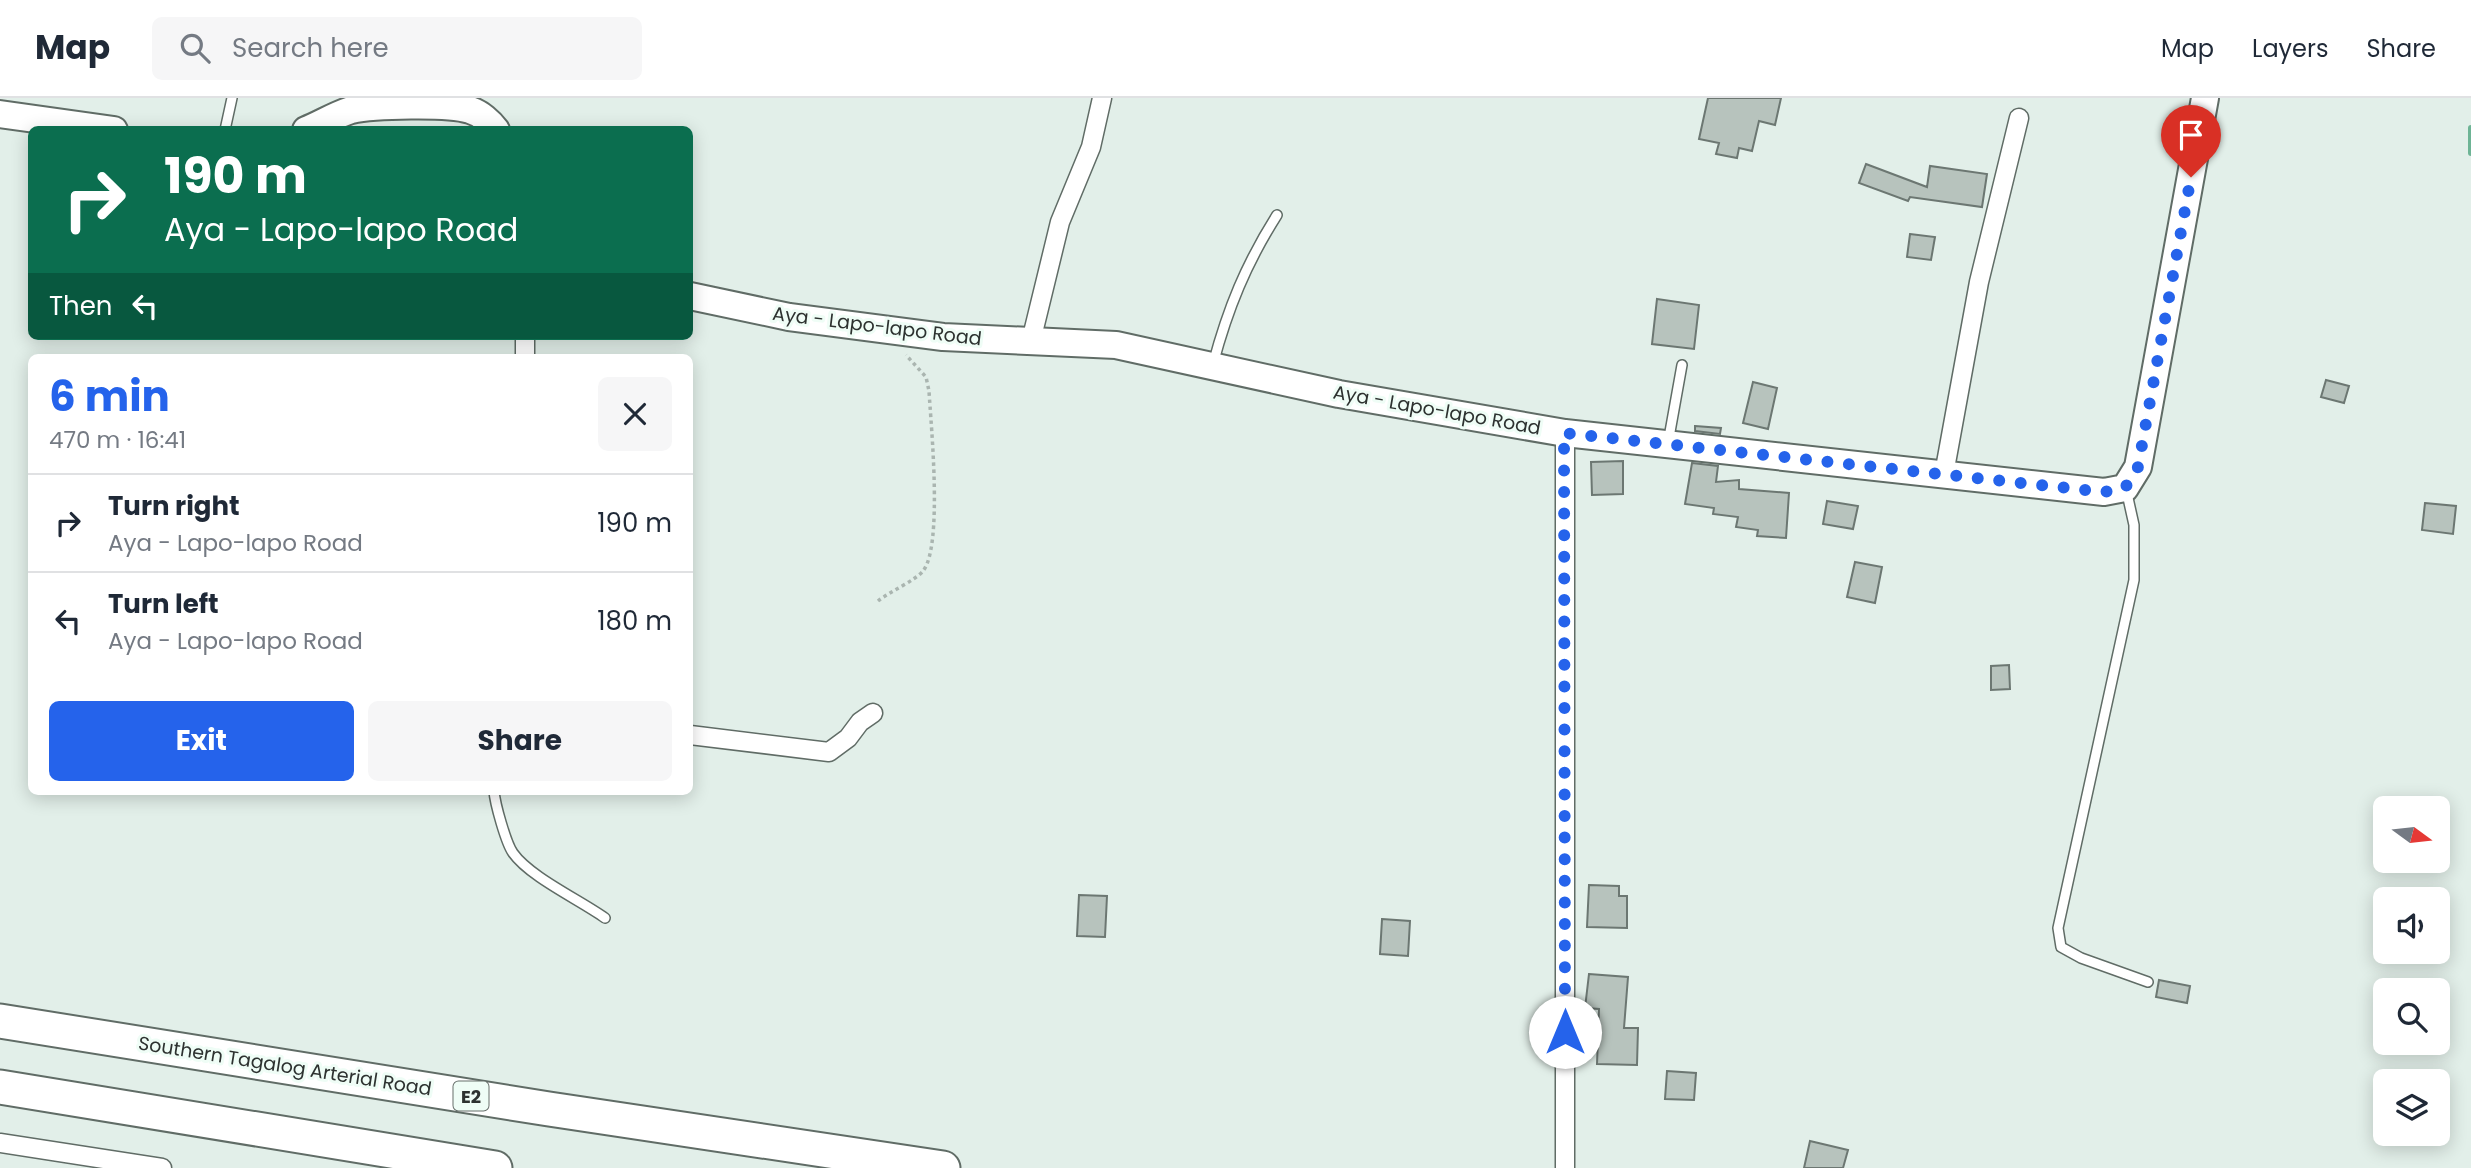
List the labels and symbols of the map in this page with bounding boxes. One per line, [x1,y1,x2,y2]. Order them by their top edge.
pin [2161,105,2221,177]
street label: Aya - Lapo-lapo Road [771,300,983,352]
street label: Aya - Lapo-lapo Road [1331,378,1543,442]
north arrow [2373,796,2450,873]
position arrow [1528,995,1602,1069]
street label: Southern Tagalog Arterial Road [136,1029,434,1103]
road number: E2 [454,1082,489,1111]

